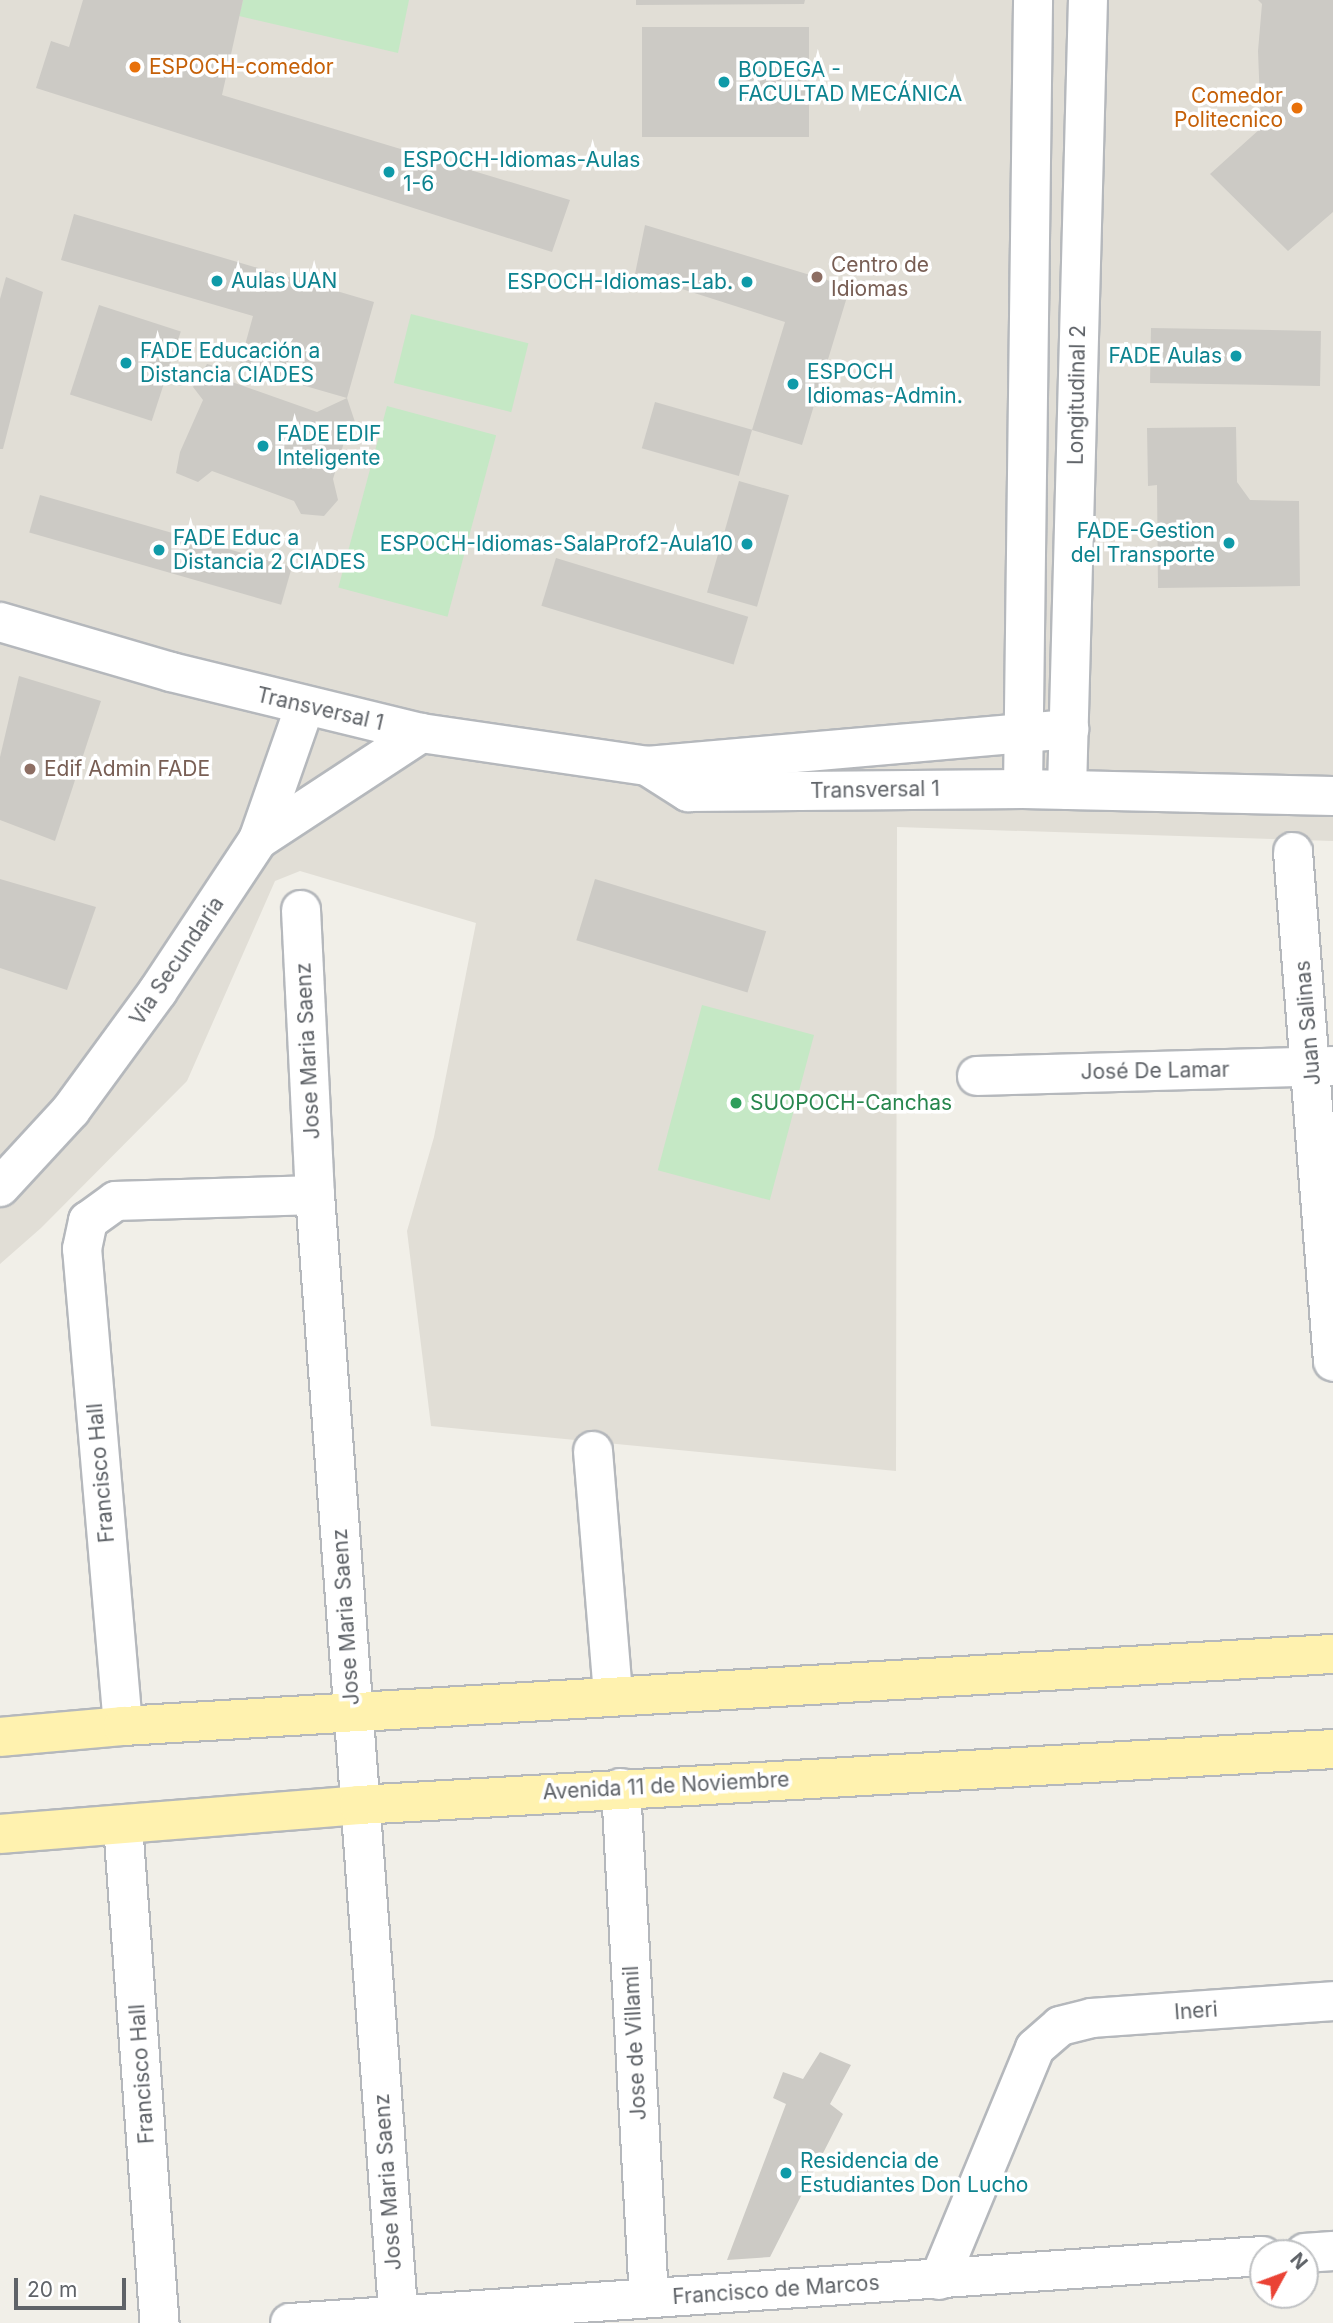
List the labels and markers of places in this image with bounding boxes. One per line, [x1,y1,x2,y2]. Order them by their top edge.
place label: ESPOCH-comedor [149,54,334,80]
place label: BODEGA - FACULTAD MECÁNICA [738,57,962,107]
marker: ESPOCH-comedor [127,59,143,75]
marker: BODEGA - FACULTAD MECÁNICA [716,74,732,90]
place label: Comedor Politecnico [1174,83,1283,133]
marker: Comedor Politecnico [1289,100,1305,116]
place label: ESPOCH-Idiomas-Aulas 1-6 [403,147,640,197]
marker: ESPOCH-Idiomas-Aulas 1-6 [381,164,397,180]
place label: Centro de Idiomas [831,252,929,302]
place label: Aulas UAN [231,268,337,294]
place label: ESPOCH-Idiomas-Lab. [507,269,733,295]
marker: Centro de Idiomas [809,269,825,285]
marker: Aulas UAN [209,273,225,289]
marker: ESPOCH-Idiomas-Lab. [739,274,755,290]
place label: FADE Educación a Distancia CIADES [140,338,320,388]
place label: FADE Aulas [1108,343,1222,369]
marker: FADE Aulas [1228,348,1244,364]
marker: FADE Educación a Distancia CIADES [118,355,134,371]
place label: ESPOCH Idiomas-Admin. [807,359,963,409]
marker: ESPOCH Idiomas-Admin. [785,376,801,392]
place label: FADE EDIF Inteligente [277,421,381,471]
marker: FADE EDIF Inteligente [255,438,271,454]
place label: FADE-Gestion del Transporte [1071,518,1215,568]
place label: FADE Educ a Distancia 2 CIADES [173,525,366,575]
place label: ESPOCH-Idiomas-SalaProf2-Aula10 [380,531,733,557]
marker: FADE-Gestion del Transporte [1221,535,1237,551]
marker: ESPOCH-Idiomas-SalaProf2-Aula10 [739,536,755,552]
marker: FADE Educ a Distancia 2 CIADES [151,542,167,558]
place label: Edif Admin FADE [44,756,210,782]
marker: Edif Admin FADE [22,761,38,777]
place label: SUOPOCH-Canchas [750,1090,952,1116]
marker: SUOPOCH-Canchas [728,1095,744,1111]
place label: Residencia de Estudiantes Don Lucho [800,2148,1028,2198]
marker: Residencia de Estudiantes Don Lucho [778,2165,794,2181]

